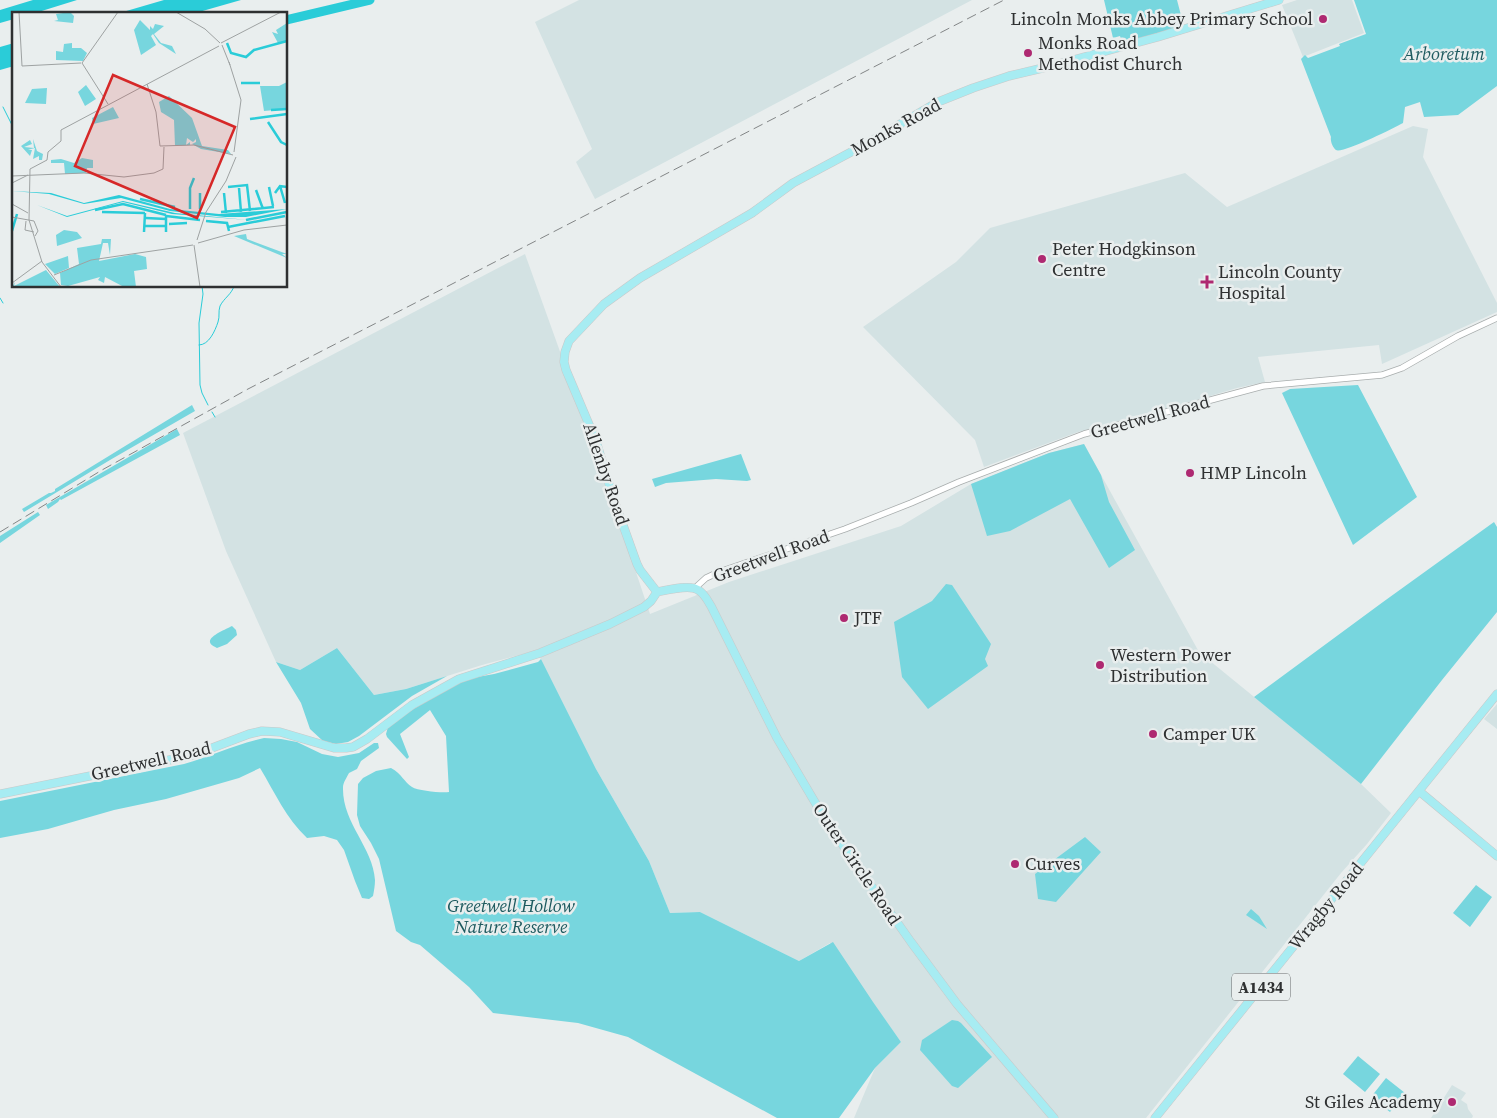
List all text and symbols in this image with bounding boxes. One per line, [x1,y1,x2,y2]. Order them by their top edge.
place label: Lincoln Monks Abbey Primary School [1010,6,1313,31]
inset map [12,12,288,288]
marker: Lincoln Monks Abbey Primary School [1317,13,1329,25]
place label: Monks Road Methodist Church [1038,30,1183,76]
park label: Arboretum [1402,41,1485,66]
marker: Monks Road Methodist Church [1022,47,1034,59]
street label: Monks Road [846,92,945,162]
place label: Peter Hodgkinson Centre [1052,236,1196,282]
marker: Peter Hodgkinson Centre [1036,253,1048,265]
place label: Lincoln County Hospital [1218,259,1342,305]
marker: Lincoln County Hospital [1200,275,1214,289]
street label: Greetwell Road [1088,389,1212,444]
street label: Allenby Road [577,419,636,529]
place label: HMP Lincoln [1200,460,1307,485]
marker: HMP Lincoln [1184,467,1196,479]
street label: Greetwell Road [709,523,833,588]
place label: JTF [853,605,882,630]
marker: JTF [838,612,850,624]
place label: Western Power Distribution [1110,642,1231,688]
marker: Western Power Distribution [1094,659,1106,671]
place label: Camper UK [1163,721,1256,746]
marker: Camper UK [1147,728,1159,740]
street label: Greetwell Road [89,735,213,786]
street label: Outer Circle Road [807,798,908,930]
place label: Curves [1025,851,1080,876]
street label: Wragby Road [1282,856,1369,955]
marker: Curves [1009,858,1021,870]
park label: Greetwell Hollow Nature Reserve [447,893,576,939]
road number: A1434 [1232,974,1290,1000]
place label: St Giles Academy [1305,1089,1443,1114]
marker: St Giles Academy [1446,1096,1458,1108]

